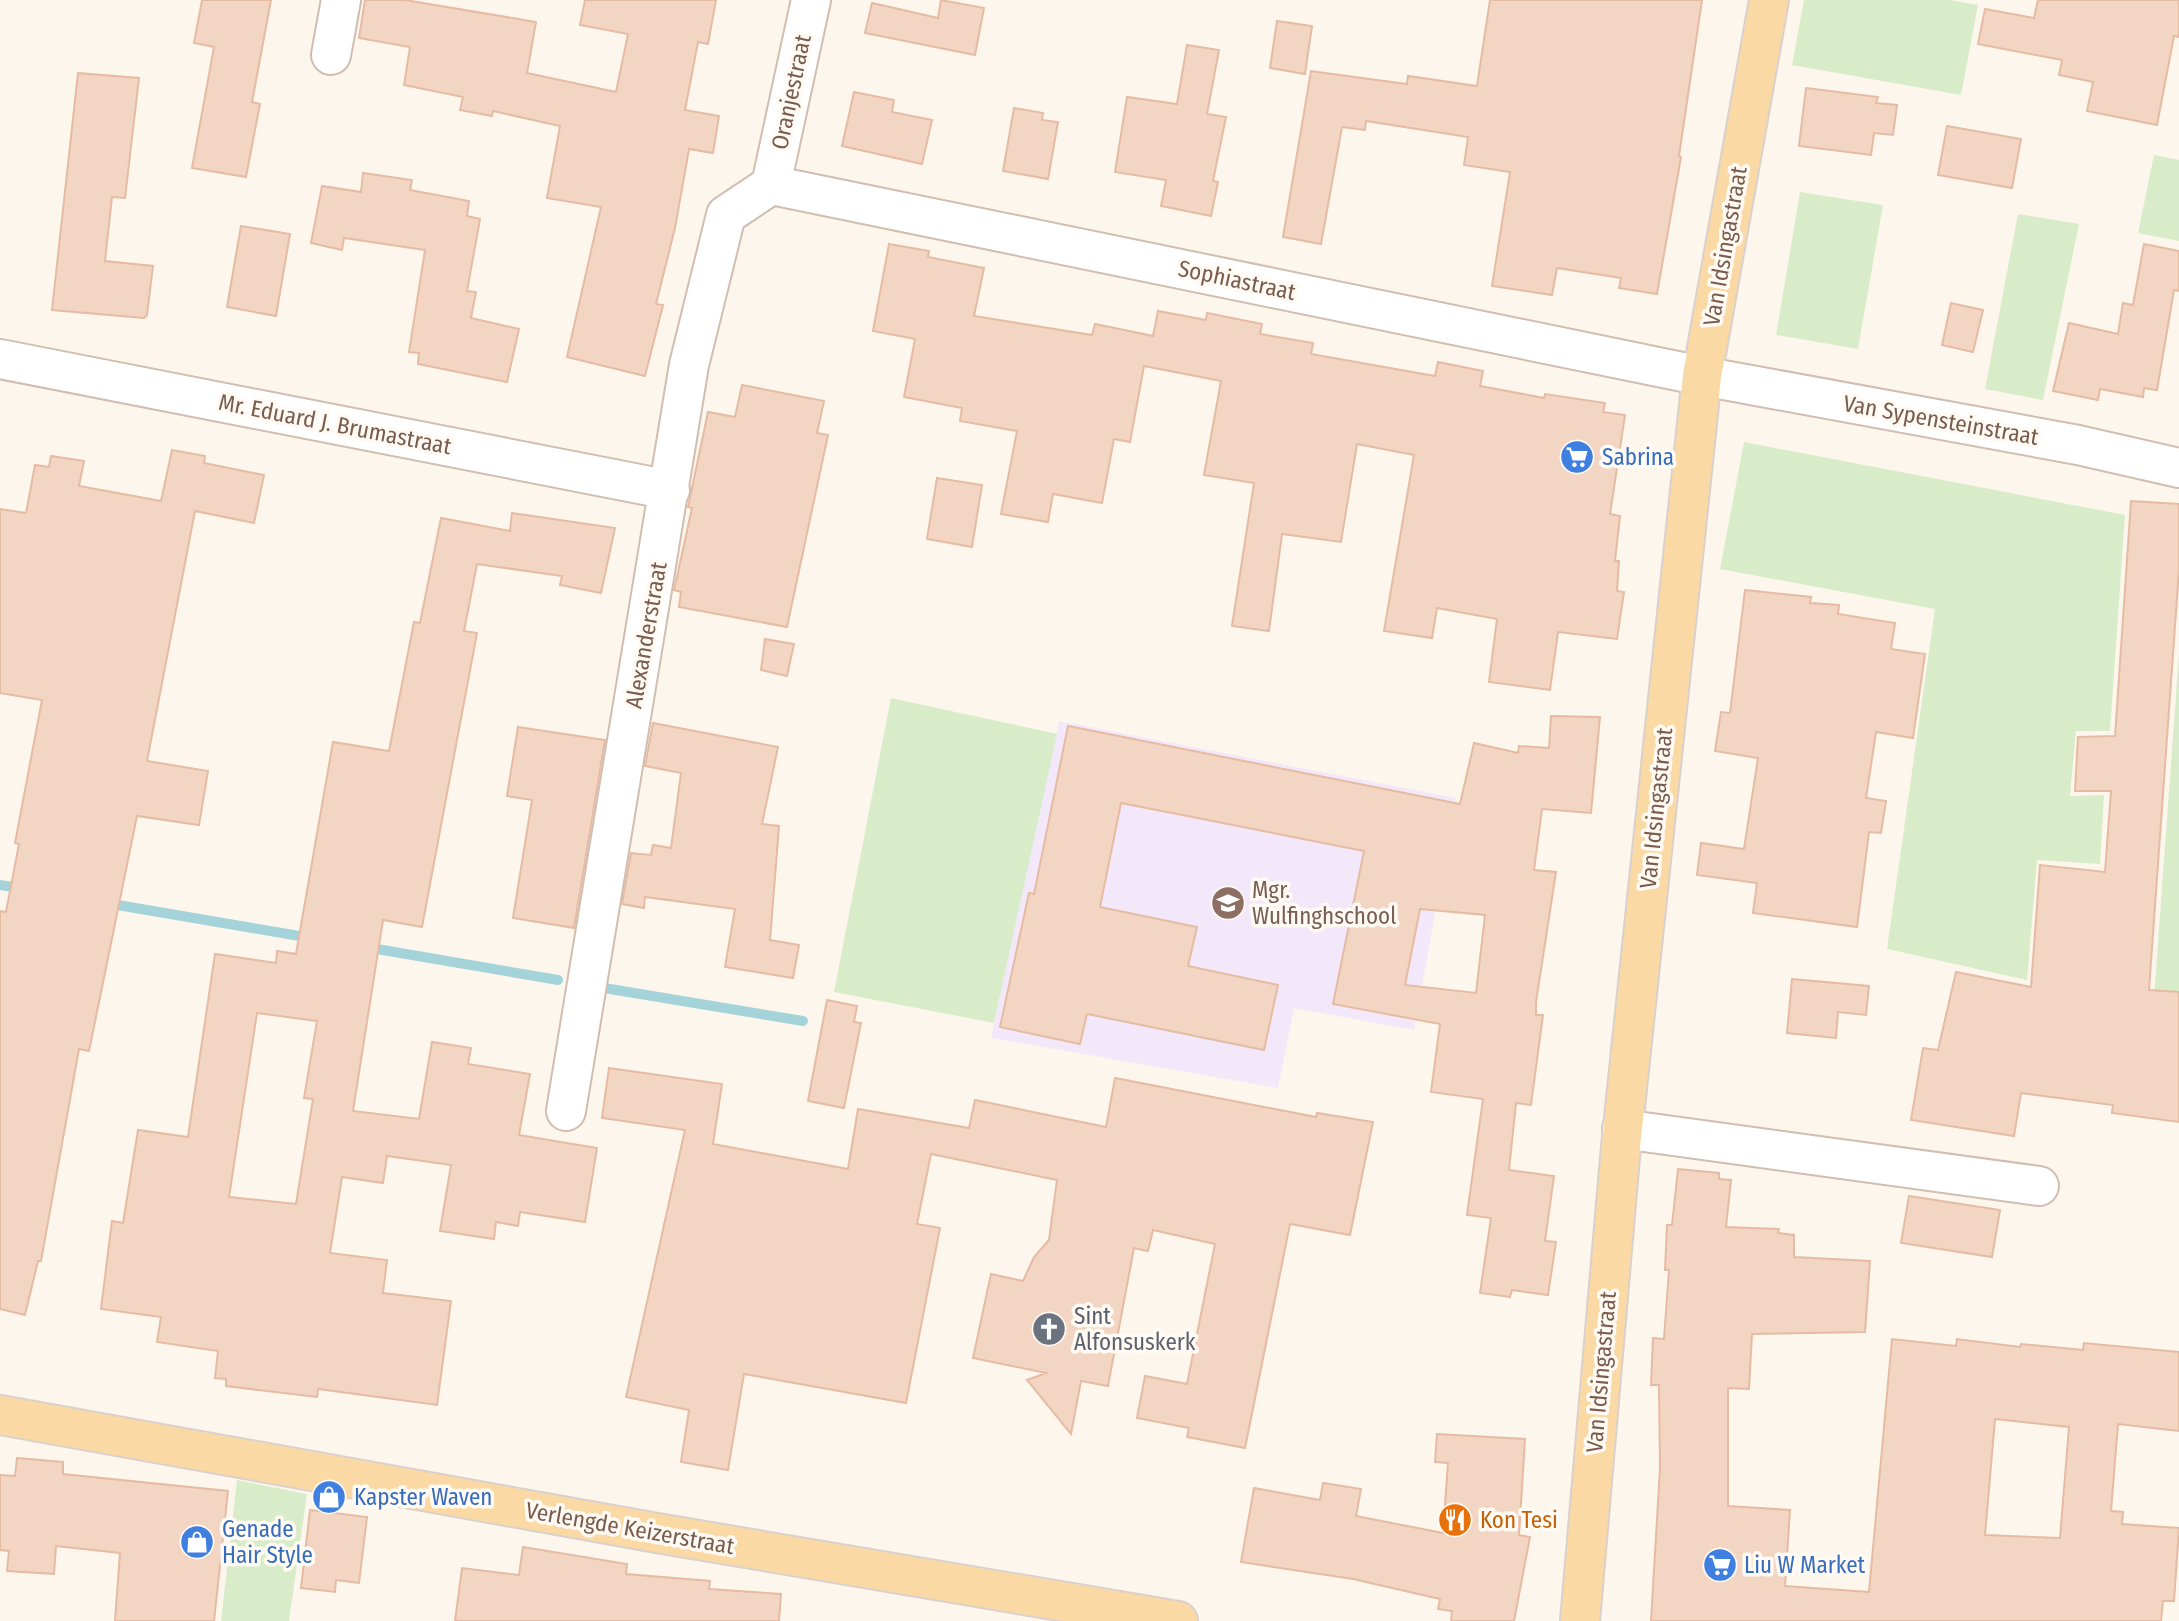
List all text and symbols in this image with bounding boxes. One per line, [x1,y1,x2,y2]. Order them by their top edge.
street label: Oranjestraat [765,31,817,152]
street label: Van Idsingastraat [1697,163,1753,328]
street label: Sophiastraat [1176,254,1299,306]
street label: Mr. Eduard J. Brumastraat [216,388,454,460]
street label: Van Sypensteinstraat [1841,389,2041,451]
supermarket icon: Sabrina [1558,438,1596,476]
place label: Sabrina [1602,443,1674,471]
street label: Alexanderstraat [619,559,673,710]
street label: Van Idsingastraat [1634,726,1678,890]
place label: Mgr. Wulfinghschool [1252,876,1396,930]
school or university icon: Mgr. Wulfinghschool [1209,884,1247,922]
street label: Van Idsingastraat [1580,1290,1622,1454]
place label: Sint Alfonsuskerk [1074,1302,1196,1356]
church icon: Sint Alfonsuskerk [1030,1310,1068,1348]
shop icon: Kapster Waven [310,1478,348,1516]
place label: Kapster Waven [354,1483,492,1511]
street label: Verlengde Keizerstraat [524,1496,737,1560]
restaurant icon: Kon Tesi [1436,1501,1474,1539]
place label: Kon Tesi [1480,1506,1558,1534]
place label: Genade Hair Style [222,1515,313,1569]
shop icon: Genade Hair Style [178,1523,216,1561]
supermarket icon: Liu W Market [1701,1546,1739,1584]
place label: Liu W Market [1744,1551,1866,1579]

